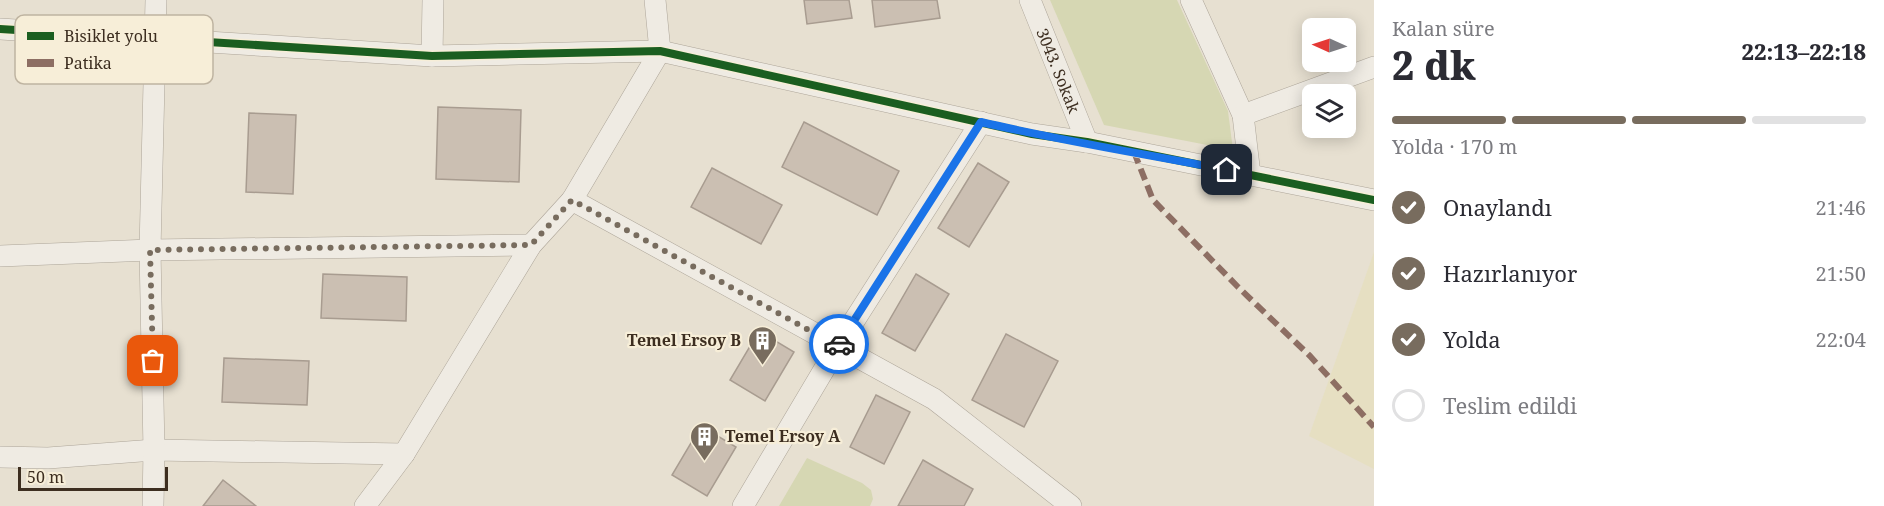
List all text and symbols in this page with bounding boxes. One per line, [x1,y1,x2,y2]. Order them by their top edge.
legend [15,15,213,84]
text: Kalan süre [1392,15,1495,42]
north arrow [1302,18,1356,72]
map controls [1302,18,1356,138]
text: Bisiklet yolu [64,25,158,47]
street label: 3043. Sokak [1031,25,1085,117]
text: 22:13–22:18 [1742,36,1866,66]
text: 2 dk [1392,38,1476,91]
text: Patika [64,52,112,74]
button: layers [1302,84,1356,138]
text: Yolda · 170 m [1392,133,1517,160]
pin [1201,144,1252,195]
icon: home [1210,153,1243,186]
icon: check [1392,191,1425,224]
text: Onaylandı [1443,192,1552,222]
text: 21:46 [1816,194,1866,221]
icon: check [1392,257,1425,290]
text: Hazırlanıyor [1443,258,1577,288]
text: 21:50 [1816,260,1866,287]
courier [809,314,869,374]
icon: check [1392,323,1425,356]
building icon: Temel Ersoy B [746,324,778,366]
text: Yolda [1443,324,1501,354]
text: 22:04 [1816,326,1866,353]
icon: car [823,328,856,361]
place label: Temel Ersoy B [627,329,741,351]
pin [127,335,178,386]
icon: bag [136,344,169,377]
text: Teslim edildi [1443,390,1577,420]
building icon: Temel Ersoy A [688,420,720,462]
place label: Temel Ersoy A [725,425,841,447]
scale bar [18,464,168,492]
text: 50 m [27,466,64,488]

